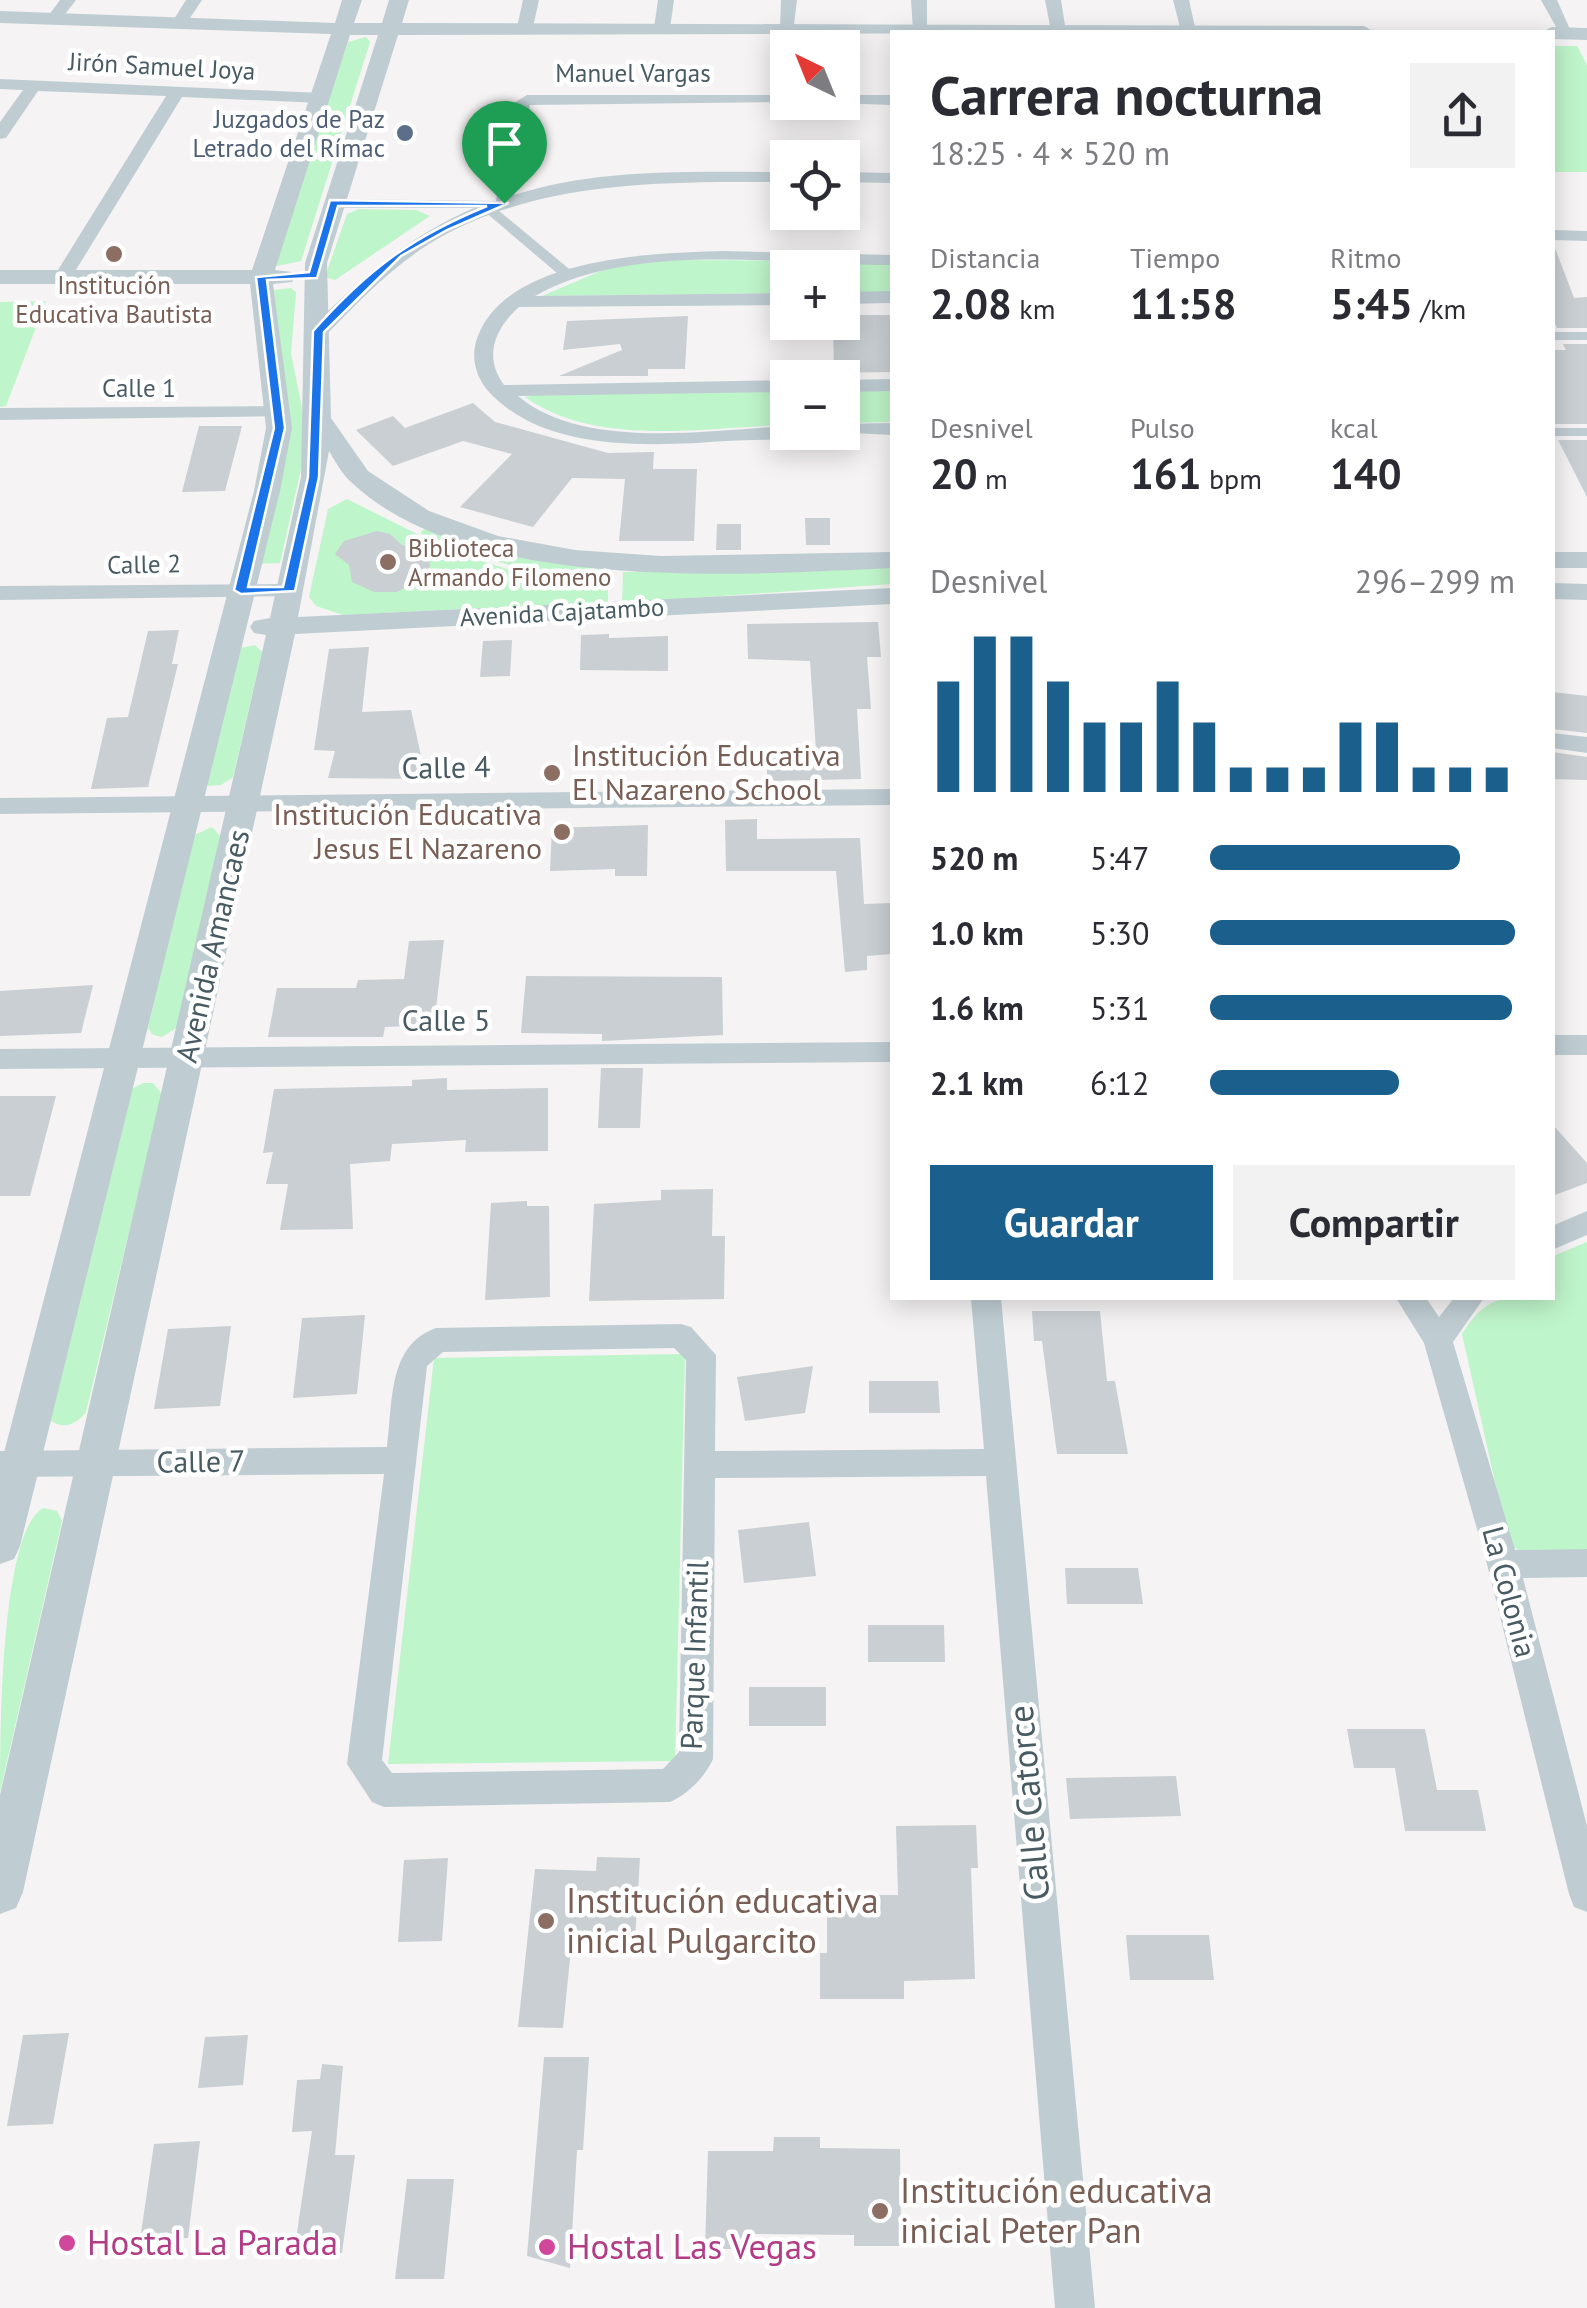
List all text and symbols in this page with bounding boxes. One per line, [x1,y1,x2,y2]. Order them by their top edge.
north arrow [770,30,860,120]
map controls [770,30,860,450]
street label: Jirón Samuel Joya [67,45,256,87]
street label: Manuel Vargas [555,57,711,89]
text: Carrera nocturna [930,59,1323,130]
button: share [1410,63,1515,168]
pin [462,101,547,204]
place label: Juzgados de Paz Letrado del Rímac [193,103,385,164]
icon: arrive [477,116,532,171]
marker: Juzgados de Paz Letrado del Rímac [394,122,416,144]
text: 18:25 · 4 × 520 m [930,132,1170,174]
button: locate [770,140,860,230]
text: Distancia [930,239,1040,276]
text: Tiempo [1130,239,1220,276]
text: Ritmo [1330,239,1401,276]
marker: Institución Educativa Bautista [103,243,125,265]
button: + [770,250,860,340]
place label: Institución Educativa Bautista [15,269,213,330]
text: 2.08 [930,276,1012,331]
text: 11:58 [1130,276,1237,331]
text: 5:45 [1330,276,1413,331]
text: km [1012,290,1055,327]
text: /km [1413,290,1466,327]
button: − [770,360,860,450]
street label: Calle 1 [102,372,176,404]
text: Desnivel [930,409,1033,446]
text: Pulso [1130,409,1195,446]
text: kcal [1330,409,1378,446]
text: 20 [930,446,978,501]
text: 161 [1130,446,1201,501]
text: 140 [1330,446,1401,501]
text: m [978,460,1008,497]
text: bpm [1201,460,1262,497]
place label: Biblioteca Armando Filomeno [408,532,611,593]
street label: Calle 2 [107,547,181,581]
marker: Biblioteca Armando Filomeno [377,551,399,573]
text: Desnivel [930,560,1047,602]
text: 296–299 m [1355,560,1515,602]
street label: Avenida Cajatambo [459,591,665,633]
place label: Institución Educativa El Nazareno School [572,735,841,808]
street label: Calle 4 [401,746,491,787]
marker: Institución Educativa El Nazareno School [541,762,563,784]
place label: Institución Educativa Jesus El Nazareno [273,794,542,867]
marker: Institución Educativa Jesus El Nazareno [551,821,573,843]
street label: Avenida Amancaes [166,825,257,1066]
text: 520 m [930,837,1018,879]
text: 5:47 [1090,837,1149,879]
text: 1.0 km [930,912,1024,954]
text: 5:30 [1090,912,1149,954]
text: 1.6 km [930,987,1024,1029]
text: 5:31 [1090,987,1149,1029]
street label: Calle 5 [402,1000,490,1039]
text: 2.1 km [930,1062,1024,1104]
text: 6:12 [1090,1062,1149,1104]
button: Guardar [930,1165,1213,1280]
button: Compartir [1233,1165,1515,1280]
street label: Calle 7 [156,1440,246,1481]
street label: La Colonia [1474,1522,1547,1661]
street label: Parque Infantil [671,1559,716,1750]
street label: Calle Catorce [997,1703,1059,1903]
place label: Institución educativa inicial Pulgarcito [566,1877,879,1963]
marker: Institución educativa inicial Pulgarcito [535,1910,557,1932]
place label: Institución educativa inicial Peter Pan [900,2167,1213,2253]
marker: Institución educativa inicial Peter Pan [869,2200,891,2222]
place label: Hostal La Parada [87,2219,338,2265]
place label: Hostal Las Vegas [567,2223,817,2269]
marker: Hostal La Parada [56,2232,78,2254]
marker: Hostal Las Vegas [536,2236,558,2258]

